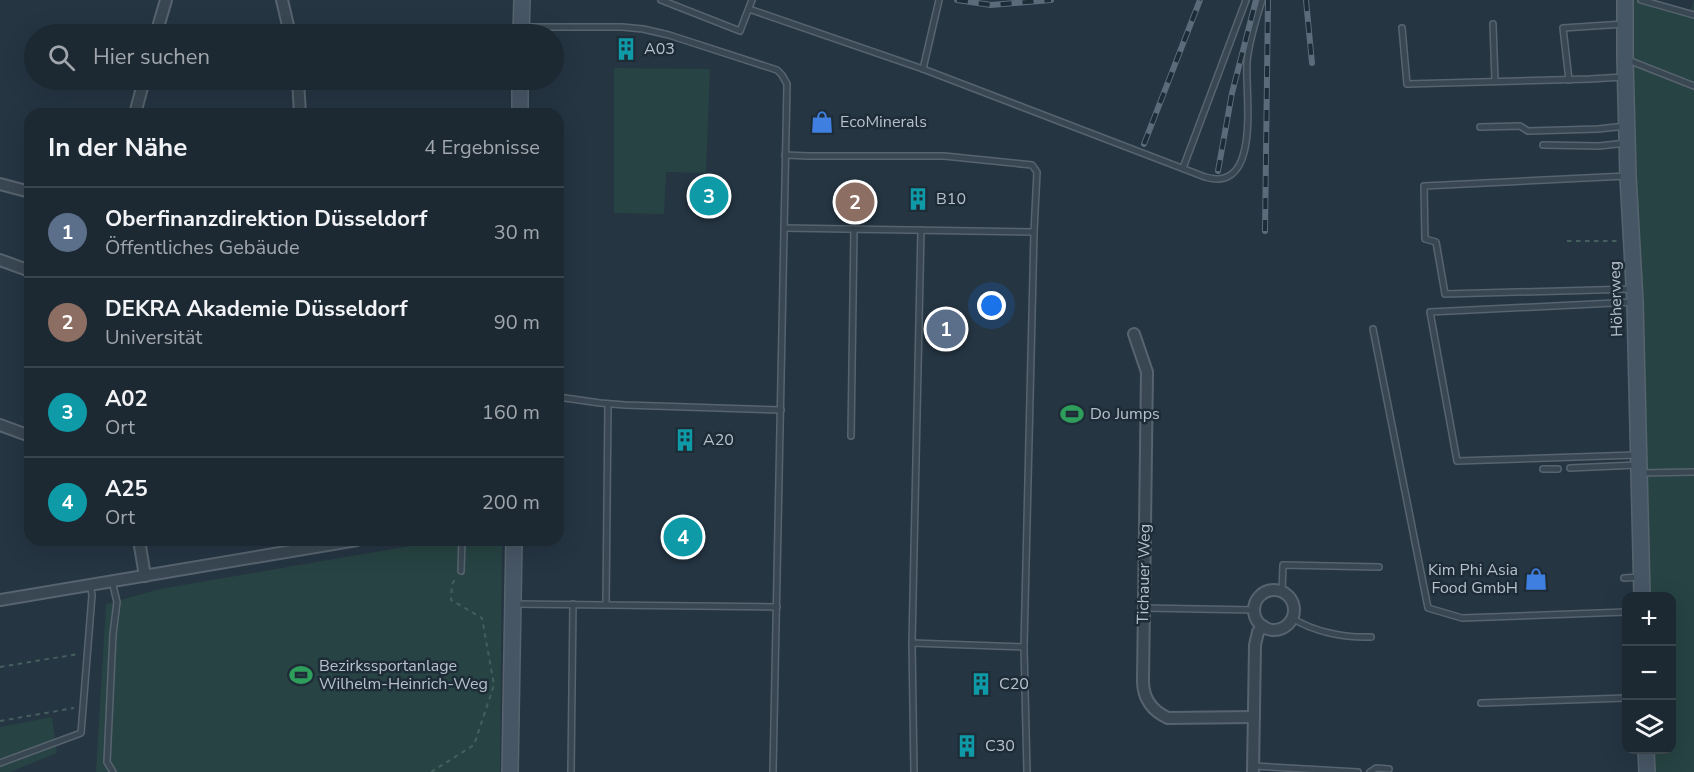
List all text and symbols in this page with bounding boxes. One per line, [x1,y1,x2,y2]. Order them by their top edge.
search box [24,24,564,90]
building icon: A03 [613,36,639,62]
place label: A03 [644,38,675,60]
icon: search [45,41,78,74]
text: Hier suchen [93,42,210,72]
shop icon: EcoMinerals [809,109,835,135]
place label: EcoMinerals [840,111,927,133]
text: In der Nähe [48,130,187,165]
text: 4 Ergebnisse [424,134,540,161]
pin: 3 [690,174,728,218]
pin: 2 [836,180,874,224]
building icon: B10 [905,186,931,212]
place label: B10 [936,188,966,210]
text: Oberfinanzdirektion Düsseldorf [105,204,427,234]
text: 1 [62,219,74,246]
text: 30 m [494,219,540,246]
text: Öffentliches Gebäude [105,234,300,261]
street label: Höherweg [1604,261,1628,337]
your location [977,291,1006,320]
text: DEKRA Akademie Düsseldorf [105,294,408,324]
pin: 1 [926,306,966,352]
text: 2 [62,309,74,336]
text: 90 m [494,309,540,336]
text: Universität [105,324,202,351]
text: A02 [105,384,148,414]
text: 3 [62,399,74,426]
text: 160 m [482,399,540,426]
sports icon: Do Jumps [1059,401,1085,427]
place label: Do Jumps [1090,403,1160,425]
text: Ort [105,414,135,441]
building icon: A20 [672,427,698,453]
place label: A20 [703,429,734,451]
text: A25 [105,474,148,504]
text: 4 [62,489,74,516]
text: 200 m [482,489,540,516]
text: Ort [105,504,135,531]
pin: 4 [664,514,702,560]
street label: Tichauer Weg [1132,524,1156,624]
place label: Kim Phi Asia Food GmbH [1428,559,1518,599]
shop icon: Kim Phi Asia Food GmbH [1523,566,1549,592]
map controls [1622,592,1676,754]
button: + [1622,592,1676,646]
button: − [1622,646,1676,700]
place label: Bezirkssportanlage Wilhelm-Heinrich-Weg [319,655,488,695]
sports icon: Bezirkssportanlage Wilhelm-Heinrich-Weg [288,662,314,688]
building icon: C20 [968,671,994,697]
place label: C20 [999,673,1029,695]
button: layers [1622,700,1676,754]
building icon: C30 [954,733,980,759]
place label: C30 [985,735,1015,757]

